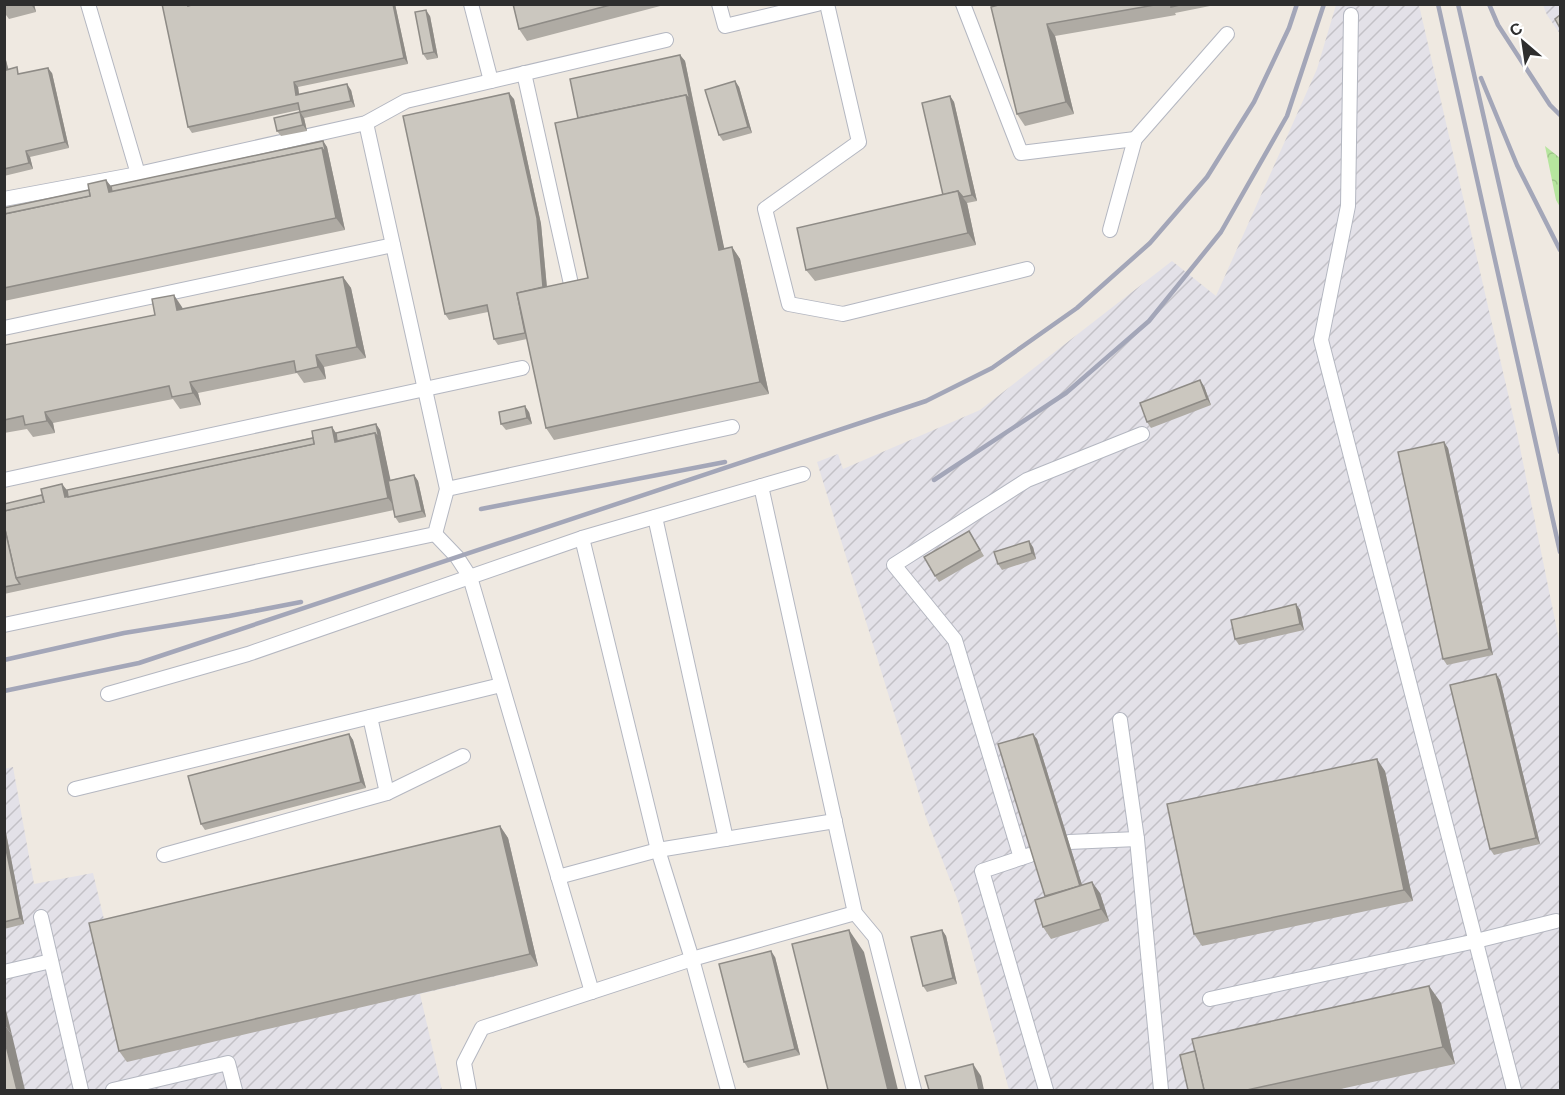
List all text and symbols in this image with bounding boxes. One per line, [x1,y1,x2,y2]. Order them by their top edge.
north arrow [1493,12,1553,72]
text: С [1506,17,1526,40]

